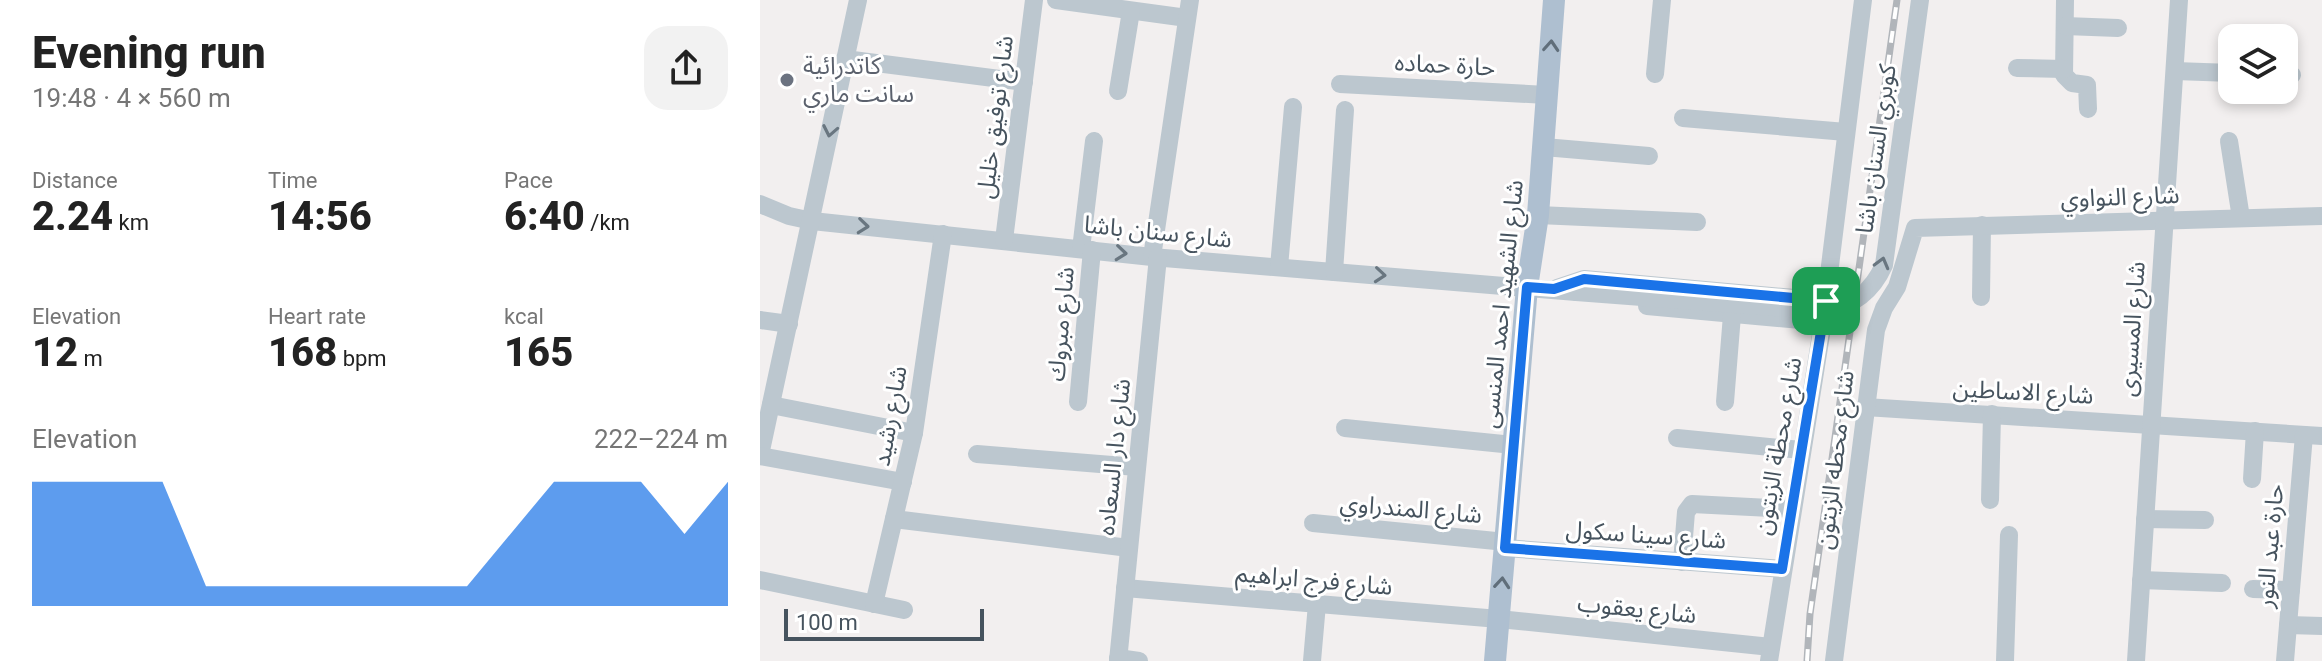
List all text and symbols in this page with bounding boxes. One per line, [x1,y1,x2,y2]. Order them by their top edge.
map controls [2218,24,2298,104]
button: layers [2218,24,2298,104]
button: share [644,26,728,110]
text: Evening run [32,27,266,79]
street label: شارع توفيق خليل [971,34,1022,200]
one-way arrow [1542,39,1559,52]
street label: حارة حماده [1394,48,1496,82]
place label: كاتدرائية سانت ماري [803,52,914,113]
street label: كوبري السنان باشا [1850,61,1906,236]
marker: كاتدرائية سانت ماري [778,71,796,89]
text: 19:48 · 4 × 560 m [32,83,231,113]
one-way arrow [822,124,839,137]
text: Distance [32,168,118,193]
text: Time [268,168,317,193]
text: Pace [504,168,553,193]
street label: شارع الشهيد احمد المنسى [1475,178,1532,430]
street label: شارع النواوي [2060,181,2180,218]
text: 2.24 [32,193,113,240]
text: 14:56 [268,193,372,240]
text: 6:40 [504,193,585,240]
text: km [113,210,149,235]
text: /km [585,210,630,235]
street label: شارع سنان باشا [1082,210,1233,257]
one-way arrow [856,217,869,234]
one-way arrow [1115,245,1128,262]
one-way arrow [1873,256,1890,270]
street label: شارع المسيرى [2113,260,2154,398]
street label: شارع مبروك [1042,266,1083,383]
one-way arrow [1374,267,1387,284]
pin [1792,267,1860,335]
icon: arrive [1804,279,1848,323]
text: Elevation [32,304,121,329]
text: Heart rate [268,304,366,329]
text: kcal [504,304,544,329]
text: 12 [32,329,78,376]
text: 168 [268,329,337,376]
text: 165 [504,329,573,376]
text: m [78,346,103,371]
text: bpm [337,346,387,371]
street label: شارع محطة الزيتون [1749,355,1810,538]
street label: شارع رشيد [867,364,916,469]
street label: شارع محطه الزيتون [1810,369,1863,551]
street label: شارع الاساطين [1952,374,2094,413]
street label: شارع دار السعاده [1092,377,1139,537]
text: Elevation [32,424,137,454]
text: 222–224 m [594,424,728,454]
street label: حارة عبد النور [2251,483,2289,610]
street label: شارع المندراوي [1338,489,1483,534]
street label: شارع سينا سكول [1565,515,1727,558]
street label: شارع فرج ابراهيم [1234,559,1394,604]
one-way arrow [1493,576,1510,589]
street label: شارع يعقوب [1576,589,1698,632]
scale bar [784,605,984,641]
text: 100 m [796,610,858,635]

